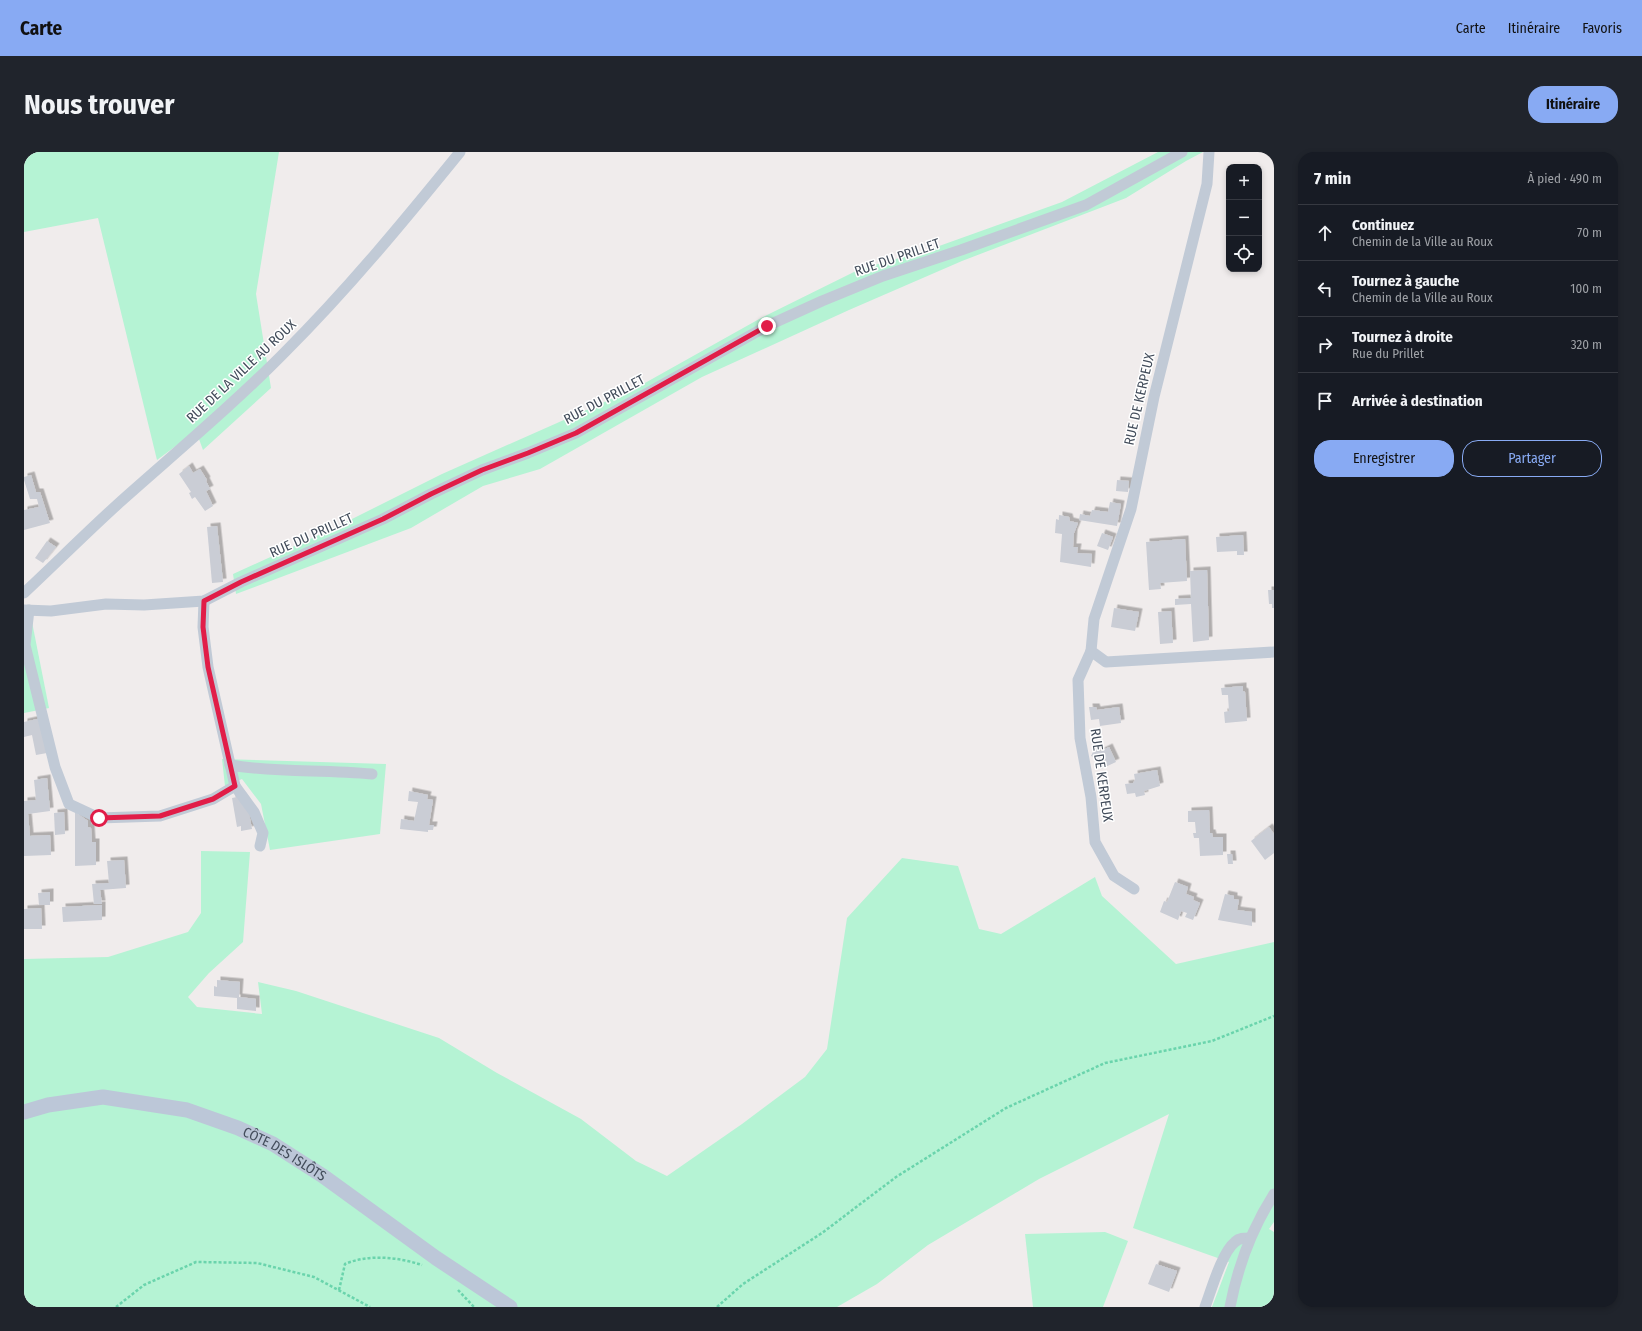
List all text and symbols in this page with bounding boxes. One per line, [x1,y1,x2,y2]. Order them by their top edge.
text: Carte [20,17,62,40]
text: Carte [1456,20,1486,37]
text: Itinéraire [1508,20,1560,37]
text: Favoris [1582,20,1622,37]
button: Itinéraire [1528,86,1618,123]
text: Nous trouver [24,88,175,121]
map controls [1226,164,1262,272]
button: + [1226,164,1262,200]
text: 7 min [1314,168,1351,189]
text: À pied · 490 m [1527,171,1602,186]
button: − [1226,200,1262,236]
text: Continuez [1352,216,1414,234]
icon: ahead [1314,222,1336,244]
text: 70 m [1577,225,1602,240]
text: Chemin de la Ville au Roux [1352,234,1493,249]
street label: RUE DU PRILLET [852,235,943,280]
button: locate [1226,236,1262,272]
text: Tournez à gauche [1352,272,1459,290]
icon: left [1314,278,1336,300]
text: 100 m [1570,281,1602,296]
text: Chemin de la Ville au Roux [1352,290,1493,305]
street label: RUE DE LA VILLE AU ROUX [183,316,300,427]
route end [758,317,776,335]
text: Tournez à droite [1352,328,1453,346]
icon: right [1314,334,1336,356]
text: 320 m [1571,337,1602,352]
text: Rue du Prillet [1352,346,1424,361]
street label: RUE DE KERPEUX [1121,351,1158,447]
street label: RUE DU PRILLET [561,371,648,428]
icon: arrive [1314,390,1336,412]
text: Arrivée à destination [1352,392,1483,410]
button: Enregistrer [1314,440,1454,477]
button: Partager [1462,440,1602,477]
street label: RUE DU PRILLET [267,509,356,561]
street label: RUE DE KERPEUX [1087,727,1116,823]
route start [90,809,108,827]
street label: CÔTE DES ISLÔTS [240,1123,329,1185]

